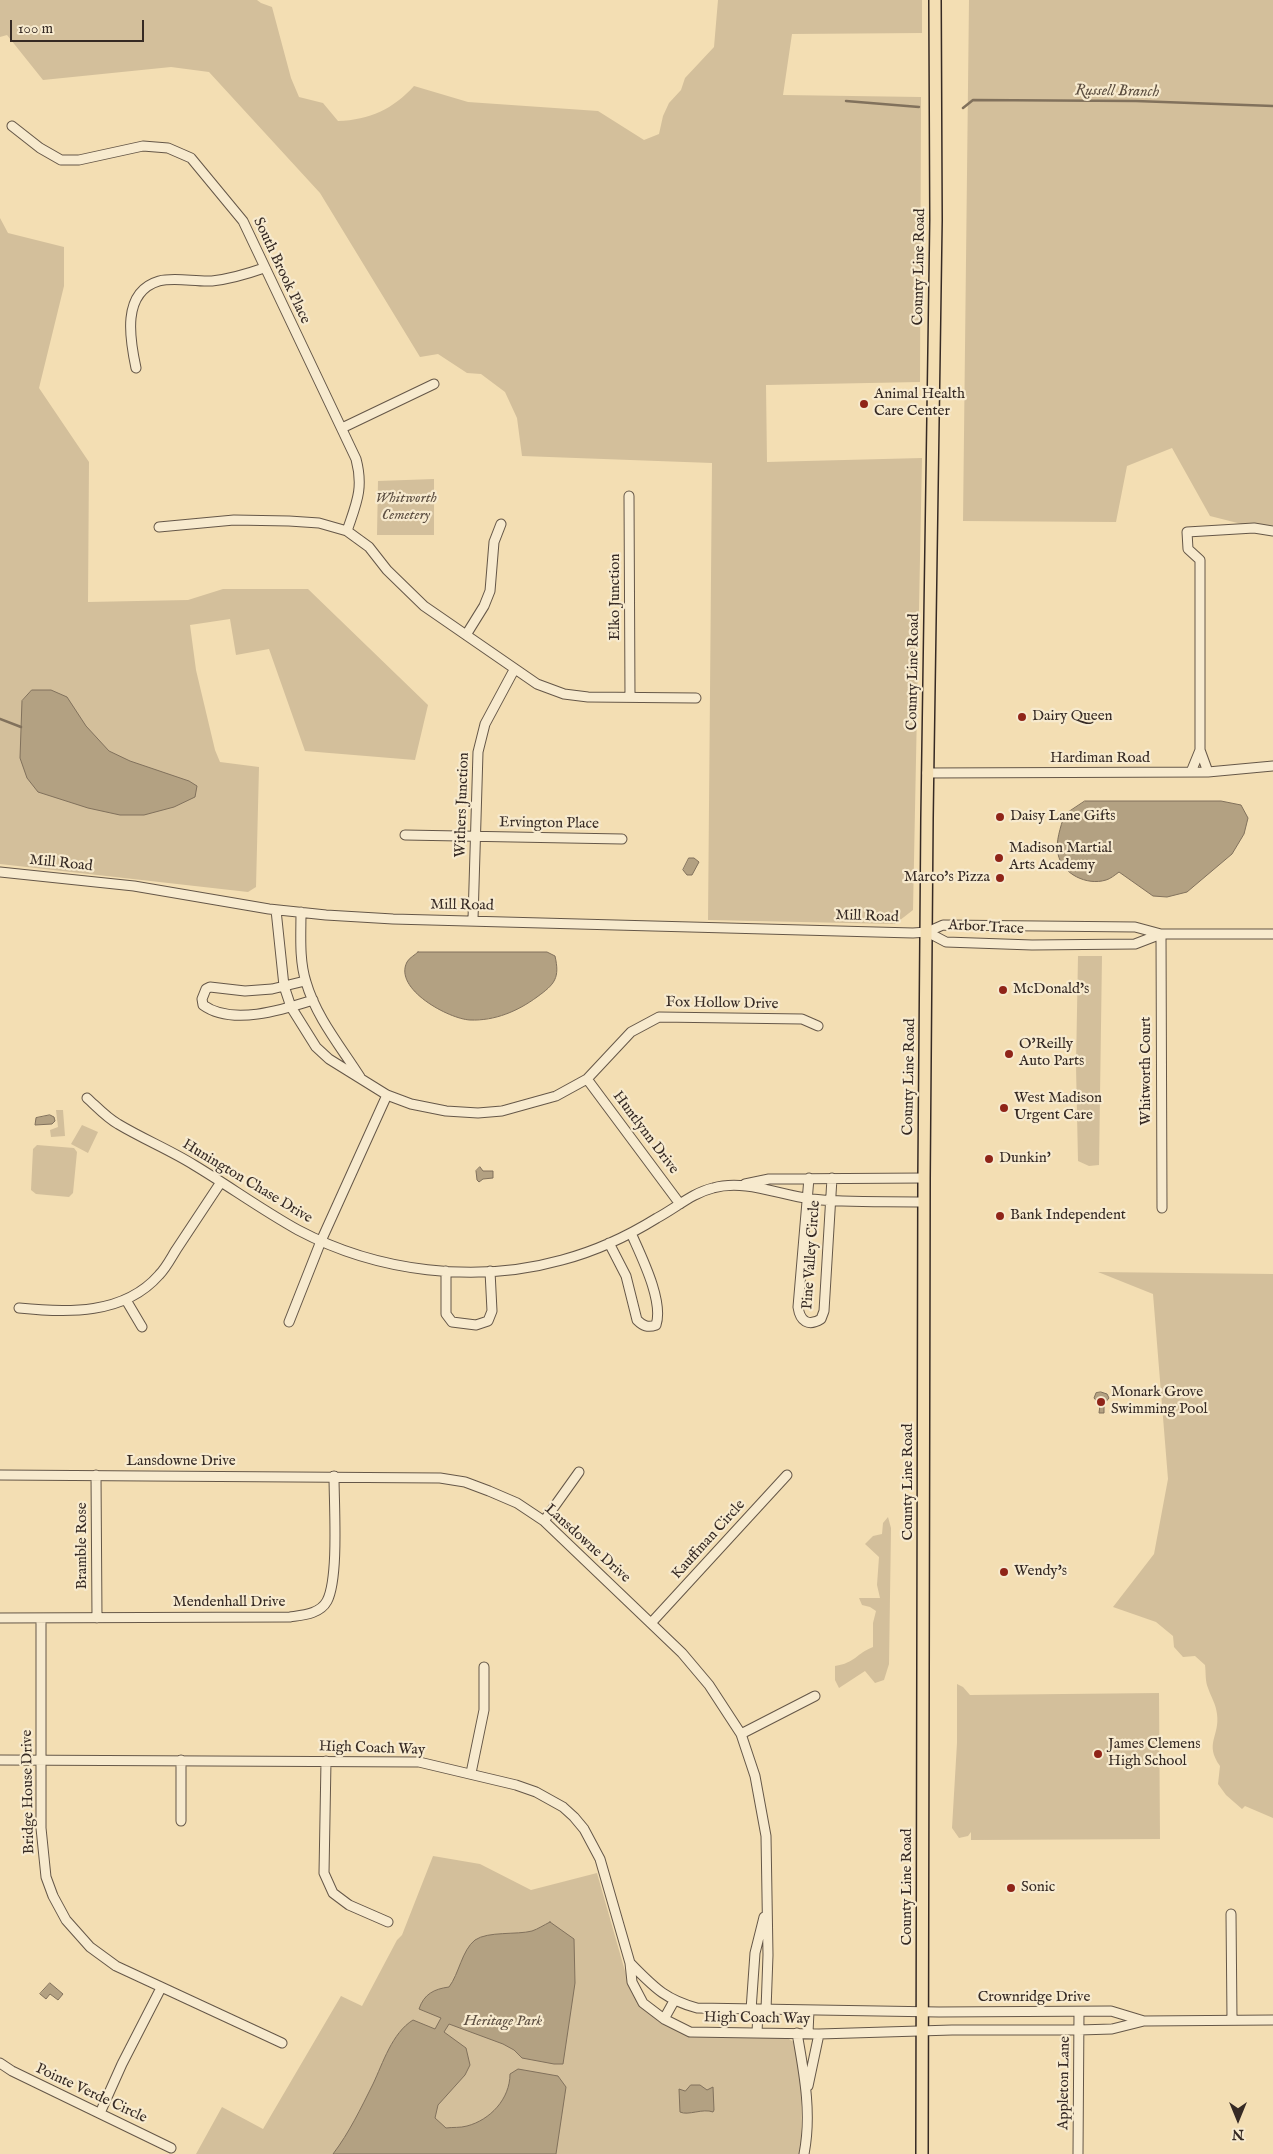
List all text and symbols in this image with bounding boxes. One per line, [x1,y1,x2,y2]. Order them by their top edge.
scale bar [12,10,146,42]
text: 100 m [18,19,53,38]
water label: Russell Branch [1075,82,1159,102]
street label: County Line Road [910,208,930,326]
street label: South Brook Place [248,215,314,327]
place label: Animal Health Care Center [874,386,965,421]
marker: Animal Health Care Center [858,398,870,410]
park label: Whitworth Cemetery [375,490,437,525]
street label: Elko Junction [607,554,625,640]
street label: County Line Road [904,613,924,731]
place label: Dairy Queen [1032,708,1113,726]
marker: Dairy Queen [1016,711,1028,723]
street label: Hardiman Road [1050,750,1150,768]
street label: Withers Junction [452,752,474,858]
place label: Daisy Lane Gifts [1010,808,1116,826]
marker: Daisy Lane Gifts [994,811,1006,823]
street label: Ervington Place [499,814,599,834]
place label: Madison Martial Arts Academy [1009,840,1112,875]
street label: Mill Road [28,852,94,876]
marker: Madison Martial Arts Academy [993,852,1005,864]
place label: Marco's Pizza [904,869,990,887]
marker: Marco's Pizza [994,872,1006,884]
street label: Mill Road [430,896,494,916]
street label: Mill Road [835,907,899,927]
street label: Arbor Trace [948,917,1024,939]
place label: McDonald's [1013,981,1089,999]
marker: McDonald's [997,984,1009,996]
street label: Fox Hollow Drive [666,994,778,1014]
street label: Whitworth Court [1138,1017,1156,1125]
street label: County Line Road [900,1018,920,1136]
place label: O'Reilly Auto Parts [1019,1036,1084,1071]
marker: O'Reilly Auto Parts [1003,1048,1015,1060]
street label: Huntlynn Drive [608,1088,682,1178]
place label: West Madison Urgent Care [1014,1090,1102,1125]
marker: West Madison Urgent Care [998,1102,1010,1114]
street label: Hunington Chase Drive [179,1136,315,1228]
place label: Dunkin' [999,1150,1051,1168]
marker: Dunkin' [983,1153,995,1165]
street label: Pine Valley Circle [799,1200,825,1310]
place label: Bank Independent [1010,1207,1126,1225]
marker: Bank Independent [994,1210,1006,1222]
place label: Monark Grove Swimming Pool [1111,1384,1208,1419]
marker: Monark Grove Swimming Pool [1095,1396,1107,1408]
street label: County Line Road [900,1423,918,1541]
street label: Lansdowne Drive [126,1453,236,1471]
street label: Kauffman Circle [669,1496,749,1584]
street label: Lansdowne Drive [540,1501,634,1587]
street label: Bramble Rose [74,1502,92,1590]
place label: Wendy's [1014,1563,1067,1581]
marker: Wendy's [998,1566,1010,1578]
street label: Mendenhall Drive [173,1594,285,1612]
street label: Bridge House Drive [19,1730,39,1854]
place label: James Clemens High School [1108,1736,1201,1771]
street label: High Coach Way [319,1738,425,1760]
marker: James Clemens High School [1092,1748,1104,1760]
street label: County Line Road [899,1828,917,1946]
place label: Sonic [1021,1879,1055,1897]
marker: Sonic [1005,1882,1017,1894]
street label: Crownridge Drive [978,1989,1090,2007]
street label: High Coach Way [704,2009,810,2029]
park label: Heritage Park [464,2013,542,2031]
street label: Appleton Lane [1055,2036,1075,2130]
street label: Pointe Verde Circle [32,2060,150,2128]
north arrow [1213,2094,1263,2144]
text: N [1232,2125,1244,2143]

